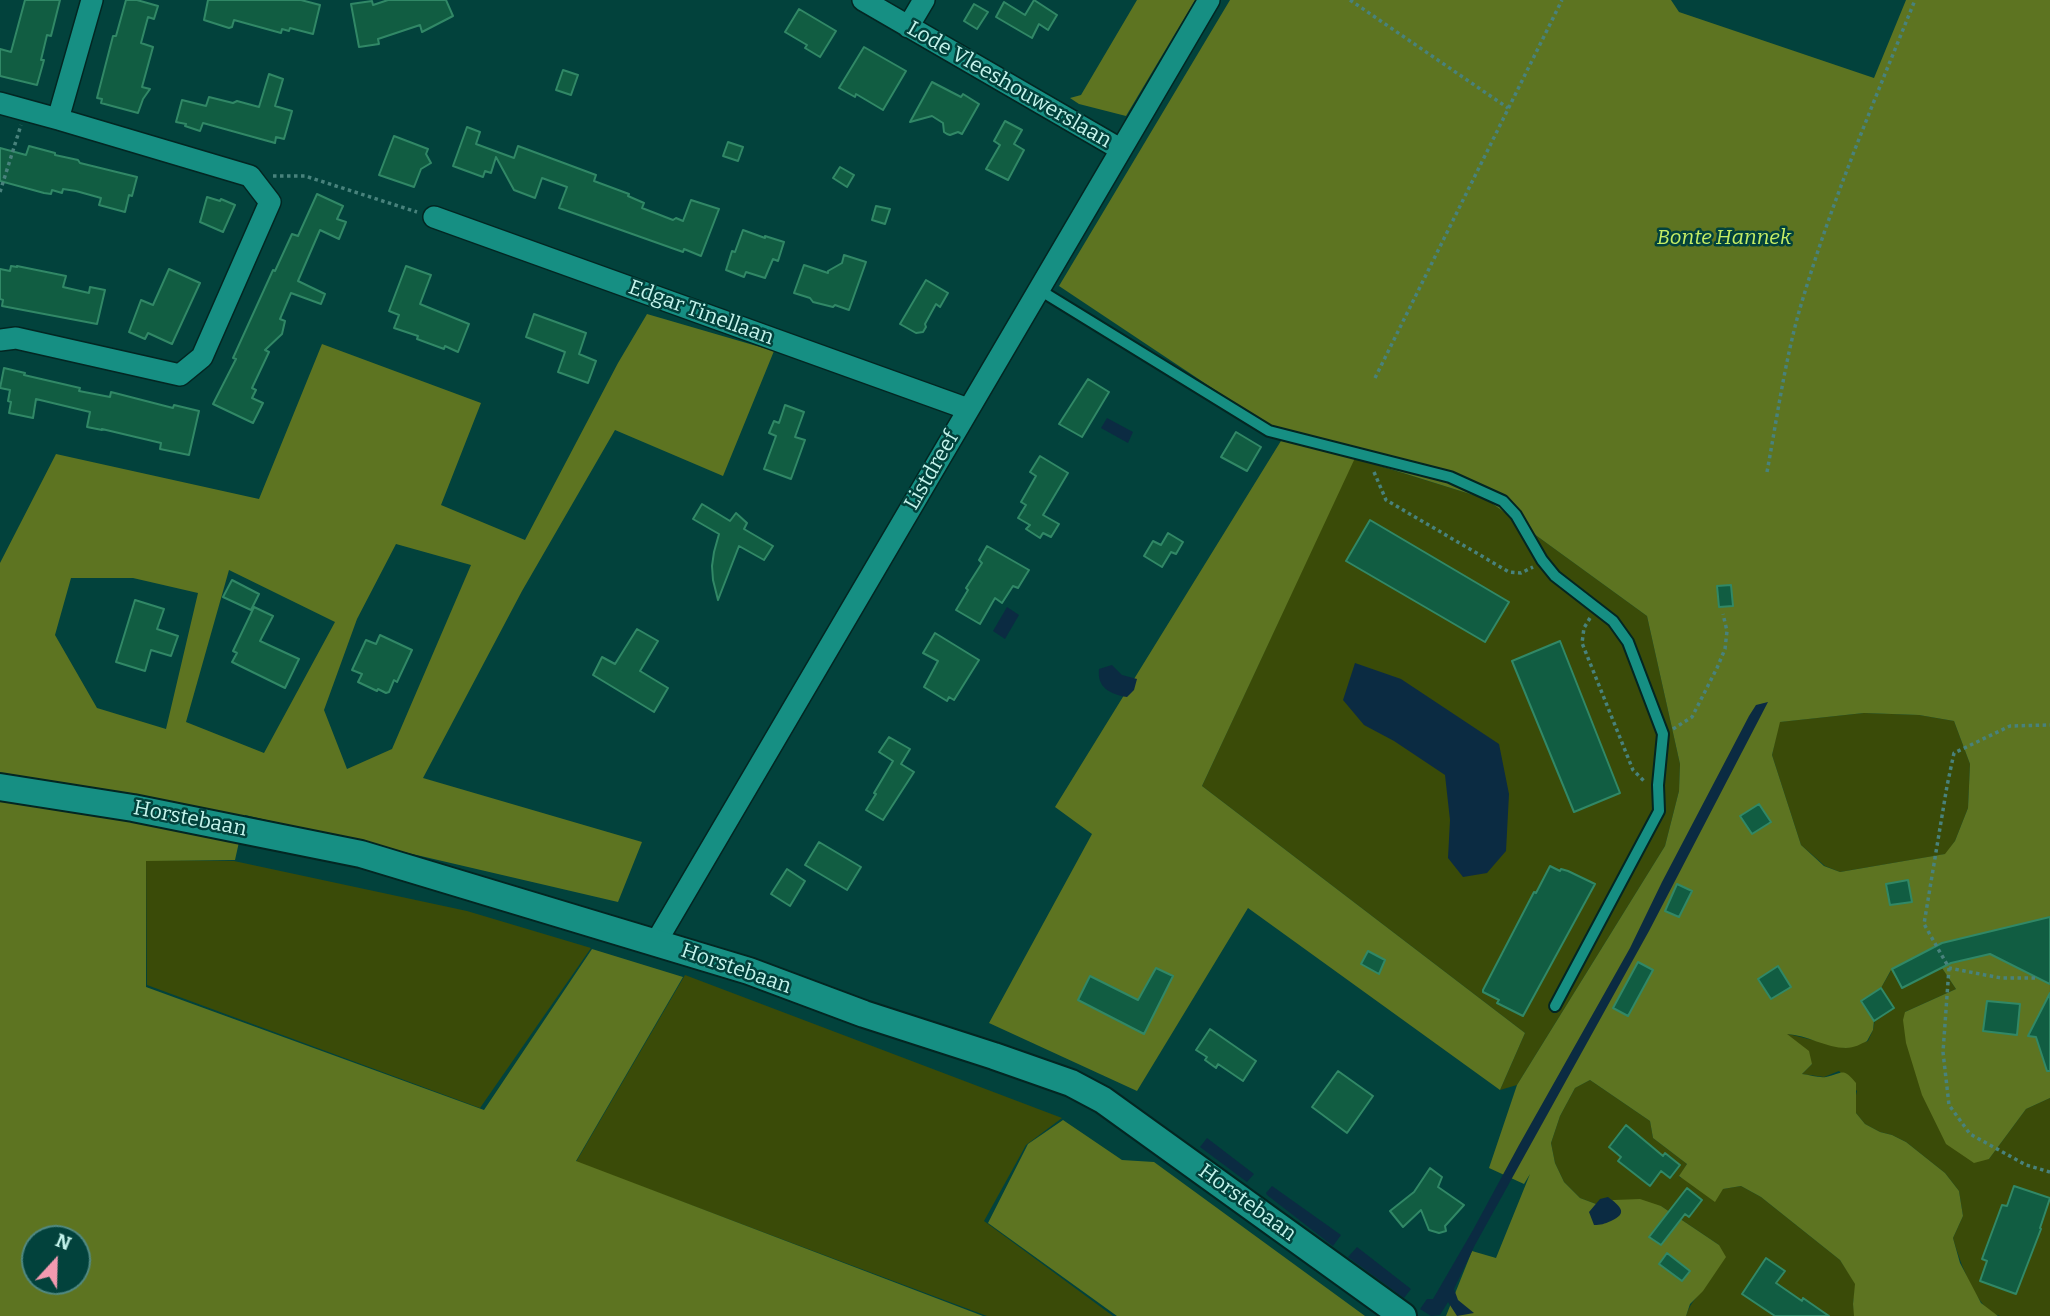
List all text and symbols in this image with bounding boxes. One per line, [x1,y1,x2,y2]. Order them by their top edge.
street label: Lode Vleeshouwerslaan [902,16,1116,154]
park label: Bonte Hannek [1657,225,1791,251]
street label: Edgar Tinellaan [625,275,777,351]
street label: Listdreef [899,427,965,515]
street label: Horstebaan [131,796,249,842]
street label: Horstebaan [678,938,794,1000]
street label: Horstebaan [1193,1159,1301,1247]
north arrow [21,1225,91,1295]
text: N [52,1229,74,1255]

